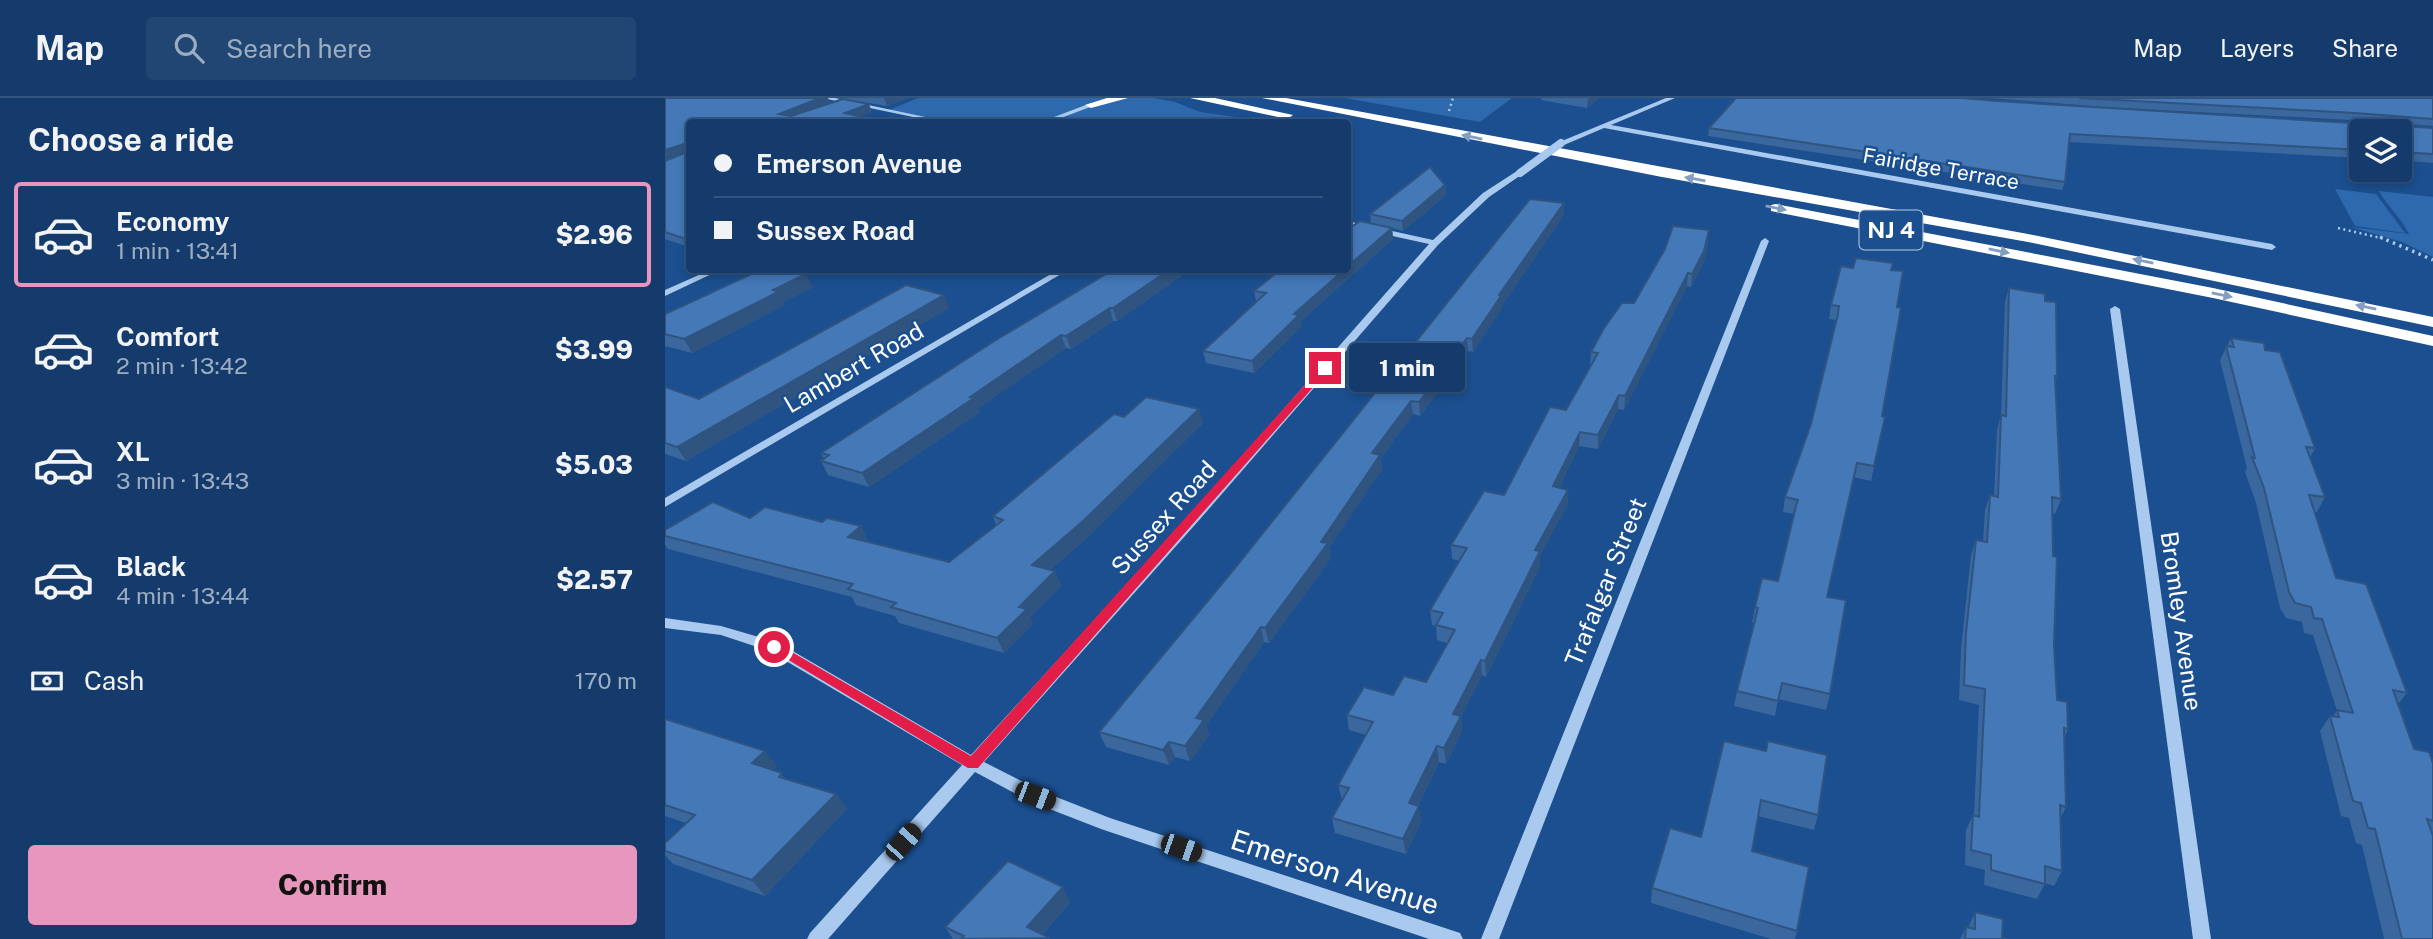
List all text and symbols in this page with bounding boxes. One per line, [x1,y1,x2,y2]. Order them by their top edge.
search box [146,17,636,80]
text: Map [35,29,104,67]
icon: search [170,29,208,67]
text: Search here [226,33,372,64]
text: Map [2133,34,2182,62]
text: Layers [2220,34,2294,62]
text: Share [2332,34,2398,62]
map controls [2349,119,2412,182]
button: layers [2349,119,2412,182]
text: Choose a ride [28,121,234,158]
one-way arrow [1461,131,1483,142]
street label: Fairidge Terrace [1861,142,2021,195]
text: Emerson Avenue [756,148,962,179]
one-way arrow [1684,173,1706,184]
one-way arrow [1765,202,1787,213]
icon: car [32,203,95,266]
text: Economy [116,206,229,237]
road number: NJ 4 [1859,211,1923,250]
text: Sussex Road [756,215,915,246]
text: $2.96 [555,219,633,250]
text: 1 min · 13:41 [116,237,239,264]
one-way arrow [1988,245,2010,256]
one-way arrow [2132,256,2154,267]
one-way arrow [2211,290,2233,301]
one-way arrow [2355,302,2377,313]
street label: Lambert Road [779,316,928,418]
icon: car [32,318,95,381]
text: Comfort [116,321,219,352]
text: $3.99 [555,334,633,365]
callout: 1 min [1349,344,1465,392]
text: 2 min · 13:42 [116,352,248,379]
route end [1309,352,1341,384]
text: 1 min [1379,354,1435,381]
icon: car [32,433,95,496]
text: XL [116,436,150,467]
text: $5.03 [555,449,633,480]
street label: Sussex Road [1105,455,1222,580]
text: 3 min · 13:43 [116,467,249,494]
street label: Trafalgar Street [1559,493,1652,670]
street label: Bromley Avenue [2156,529,2208,712]
icon: car [32,548,95,611]
text: Black [116,551,186,582]
text: $2.57 [556,564,633,595]
text: 4 min · 13:44 [116,582,249,609]
route start [758,631,790,663]
icon: cash [28,662,66,700]
text: Cash [84,665,144,696]
text: 170 m [575,667,637,694]
car [1012,779,1059,813]
car [882,819,925,865]
street label: Emerson Avenue [1227,822,1443,921]
car [1158,831,1205,865]
button: Confirm [28,845,637,925]

